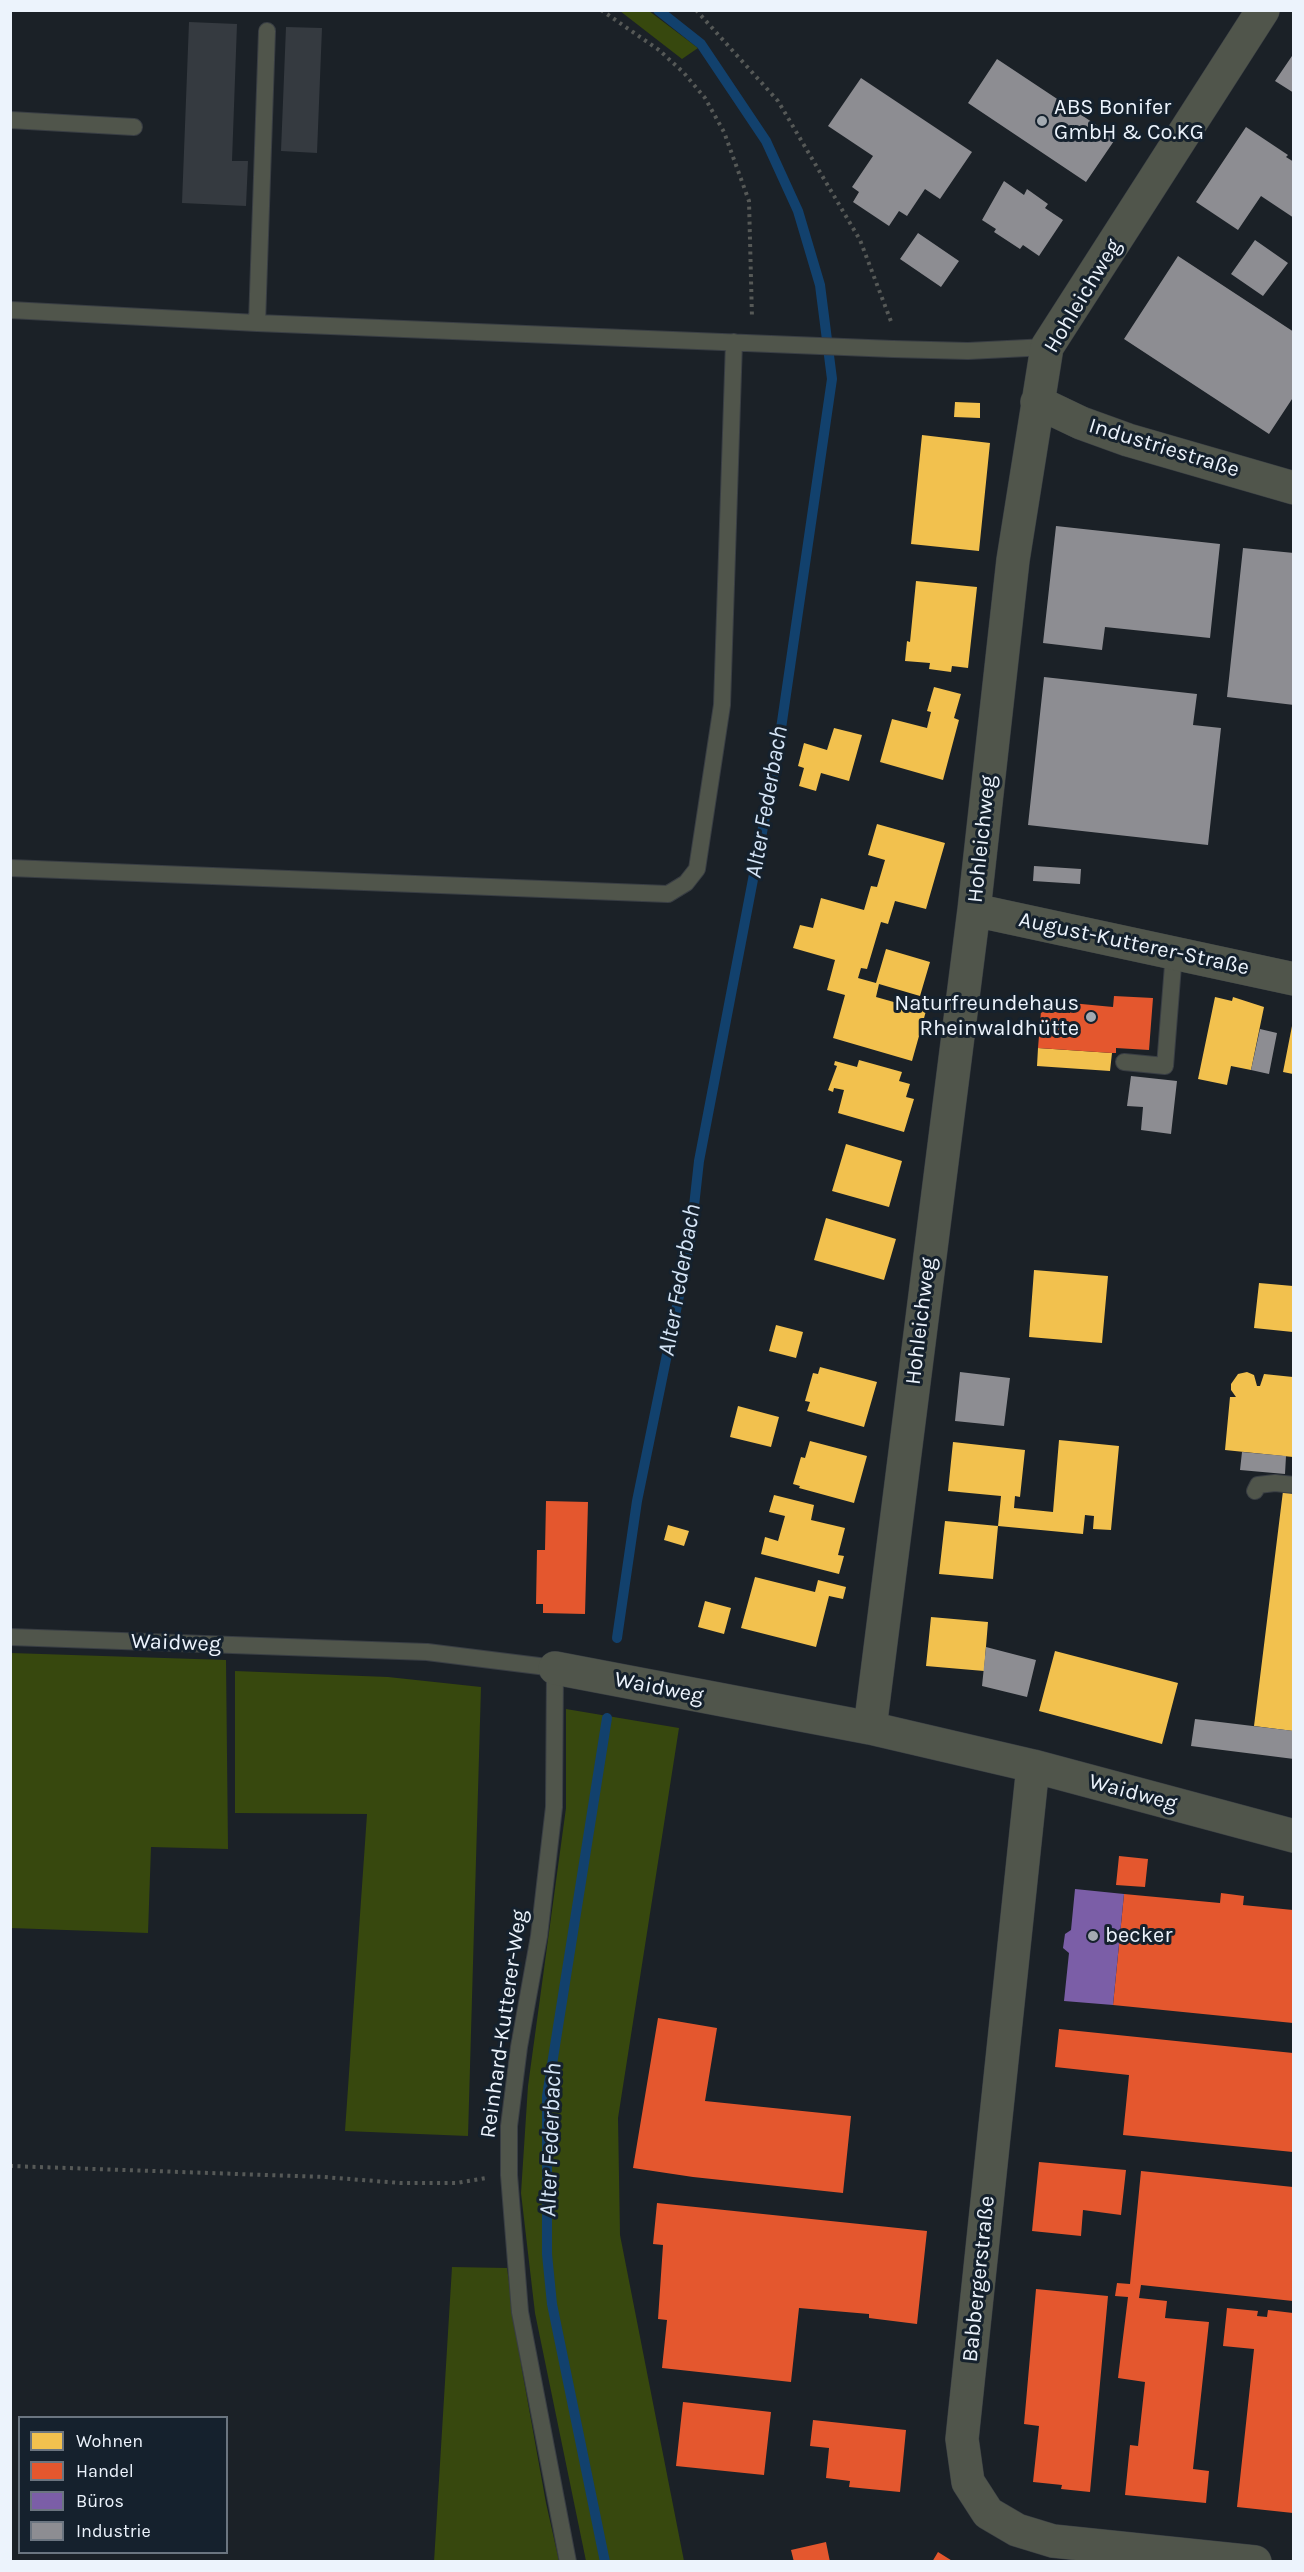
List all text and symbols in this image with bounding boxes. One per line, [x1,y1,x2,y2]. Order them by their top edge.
place label: ABS Bonifer GmbH & Co.KG [1054,95,1204,146]
marker: ABS Bonifer GmbH & Co.KG [1035,114,1049,128]
street label: Hohleichweg [1039,234,1127,358]
street label: Industriestraße [1085,413,1243,483]
water label: Alter Federbach [739,724,795,880]
street label: Hohleichweg [962,774,1002,904]
street label: August-Kutterer-Straße [1016,907,1252,981]
place label: Naturfreundehaus Rheinwaldhütte [894,991,1079,1042]
marker: Naturfreundehaus Rheinwaldhütte [1084,1010,1098,1024]
water label: Alter Federbach [652,1202,708,1358]
street label: Hohleichweg [900,1256,942,1386]
street label: Waidweg [130,1628,222,1658]
street label: Waidweg [612,1666,706,1710]
street label: Waidweg [1086,1769,1180,1817]
street label: Reinhard-Kutterer-Weg [475,1908,533,2140]
place label: becker [1105,1923,1172,1949]
marker: becker [1086,1929,1100,1943]
water label: Alter Federbach [534,2063,568,2217]
street label: Babbergerstraße [957,2195,1001,2363]
legend [18,2416,228,2554]
text: Wohnen [76,2430,143,2452]
text: Handel [76,2460,134,2482]
text: Büros [76,2490,124,2512]
text: Industrie [76,2520,151,2542]

